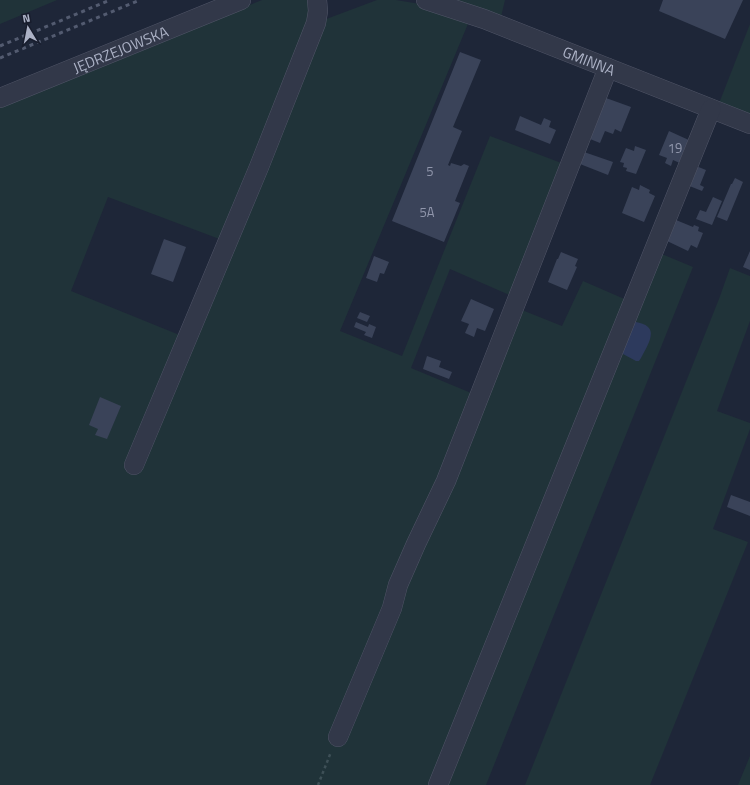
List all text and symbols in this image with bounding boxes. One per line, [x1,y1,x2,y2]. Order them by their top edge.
north arrow [8,8,48,48]
text: N [21,10,31,27]
street label: JĘDRZEJOWSKA [69,19,172,79]
street label: GMINNA [559,40,619,81]
house number: 19 [668,138,682,158]
house number: 5 [426,161,434,181]
house number: 5A [419,202,435,222]

